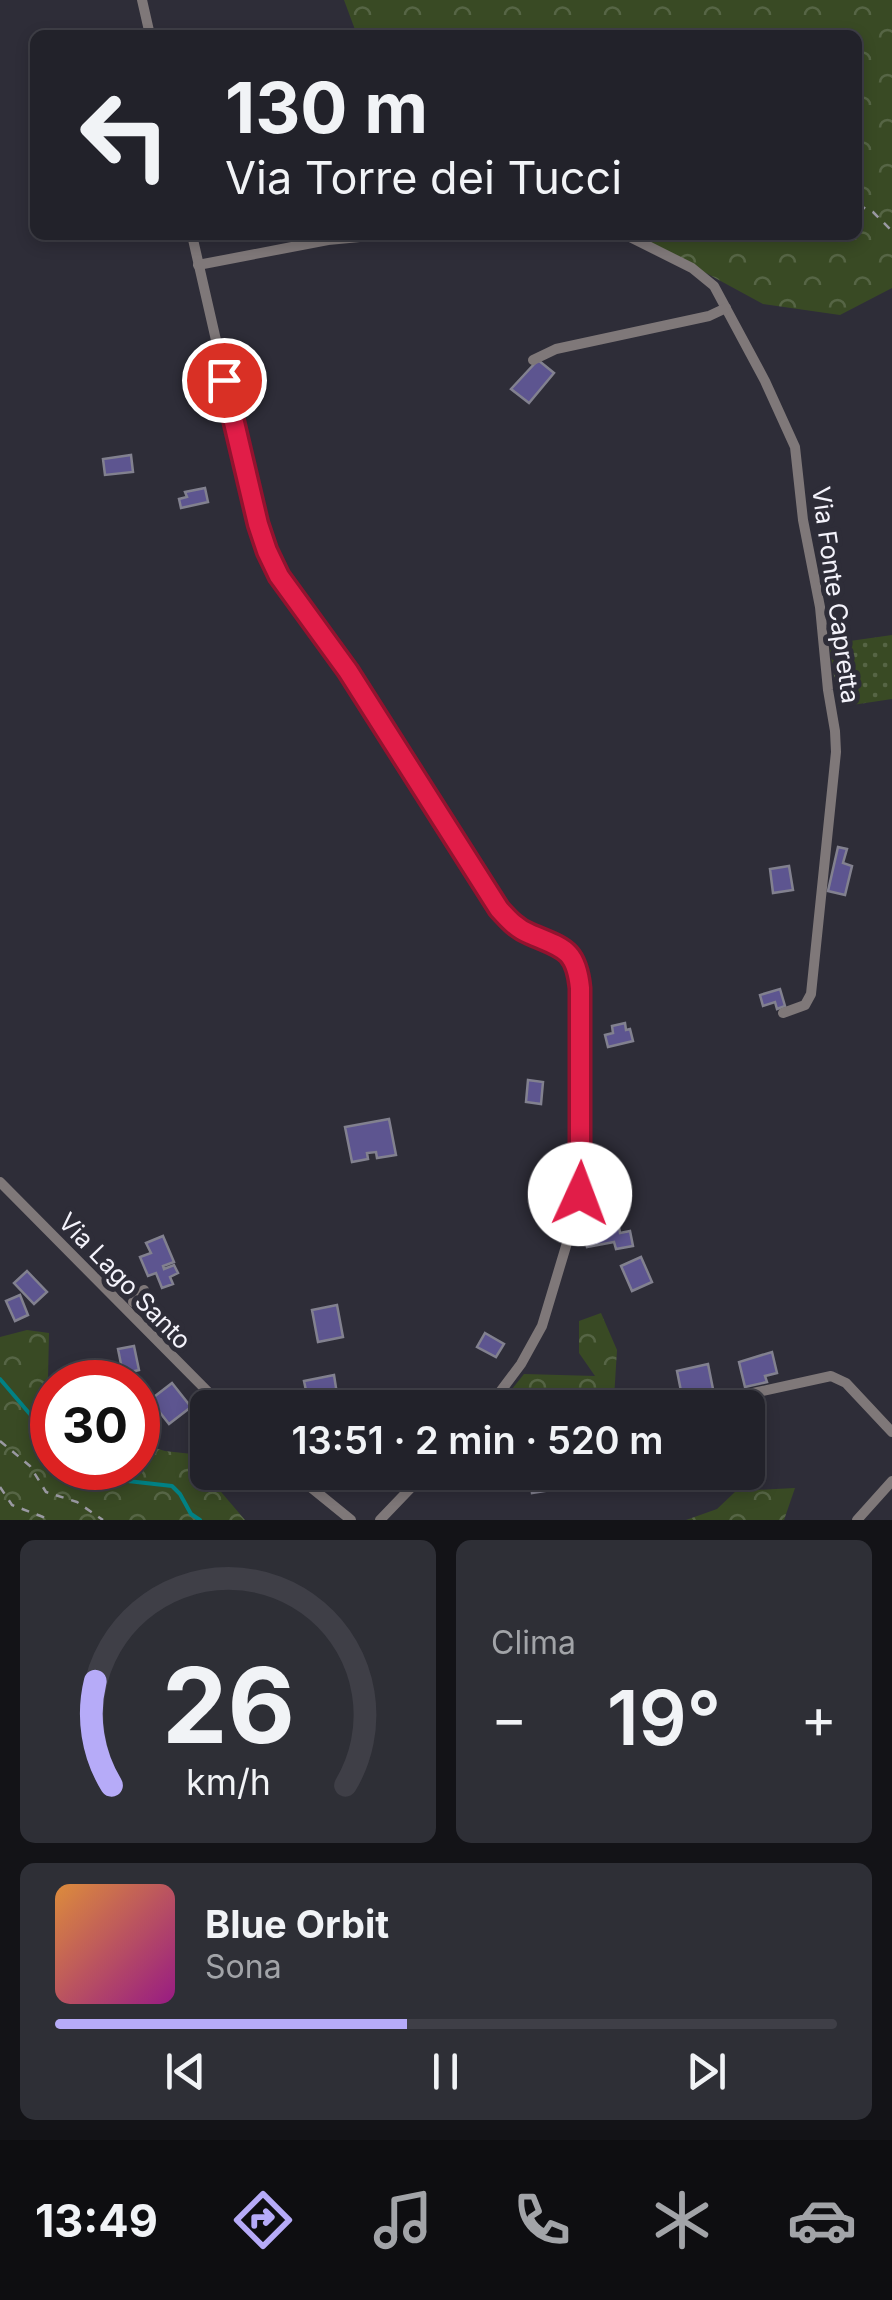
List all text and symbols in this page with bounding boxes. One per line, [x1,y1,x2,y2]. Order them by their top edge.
text: 130 m [225,65,428,150]
icon: left [60,70,190,200]
text: Via Torre dei Tucci [225,150,622,205]
pin [182,338,267,423]
icon: arrive [197,353,252,408]
street label: Via Fonte Capretta [806,485,866,705]
position arrow [528,1142,632,1246]
street label: Via Lago Santo [52,1207,198,1355]
speed limit sign: 30 [30,1360,160,1490]
text: 13:51 · 2 min · 520 m [292,1417,663,1463]
text: Clima [491,1623,576,1662]
text: 26 [161,1642,295,1768]
text: 19° [607,1672,721,1763]
text: − [491,1685,527,1751]
text: + [801,1685,837,1751]
text: km/h [186,1760,270,1804]
text: Blue Orbit [205,1901,389,1947]
text: Sona [205,1947,282,1986]
icon: previous [158,2044,213,2099]
icon: pause [418,2044,473,2099]
icon: next [679,2044,734,2099]
icon: directions [228,2185,298,2255]
icon: music [368,2185,438,2255]
icon: phone [507,2185,577,2255]
icon: climate [647,2185,717,2255]
icon: car [787,2185,857,2255]
text: 13:49 [35,2193,158,2248]

